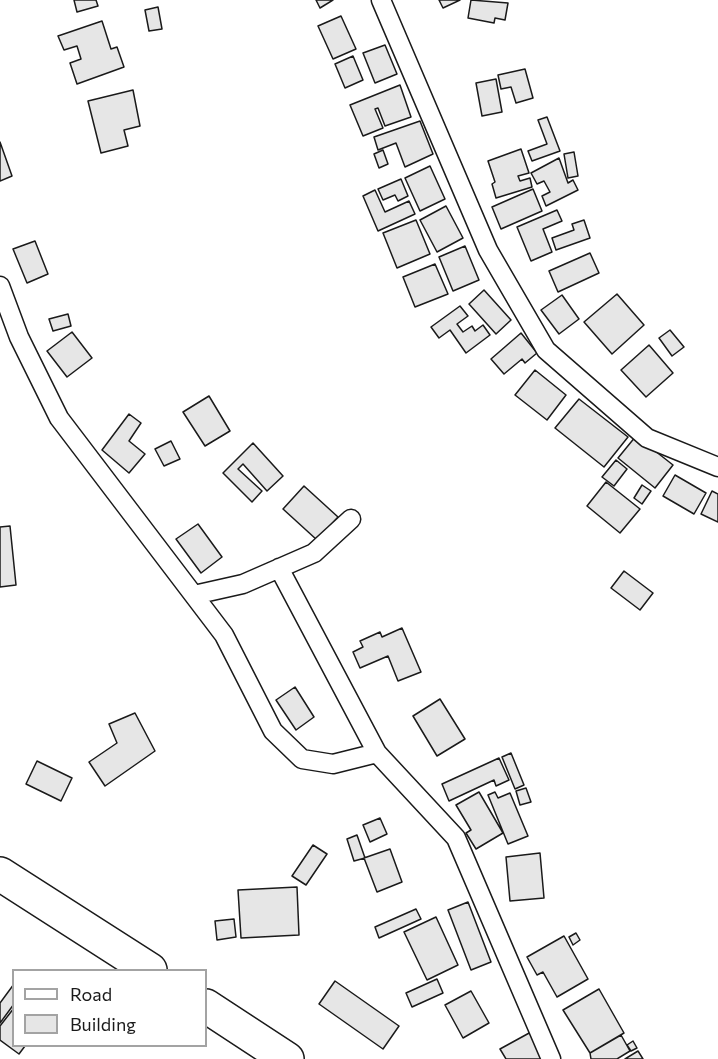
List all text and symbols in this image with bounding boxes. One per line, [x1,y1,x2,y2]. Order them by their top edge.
legend [12,969,207,1047]
text: Road [70,983,112,1005]
text: Building [70,1013,136,1035]

